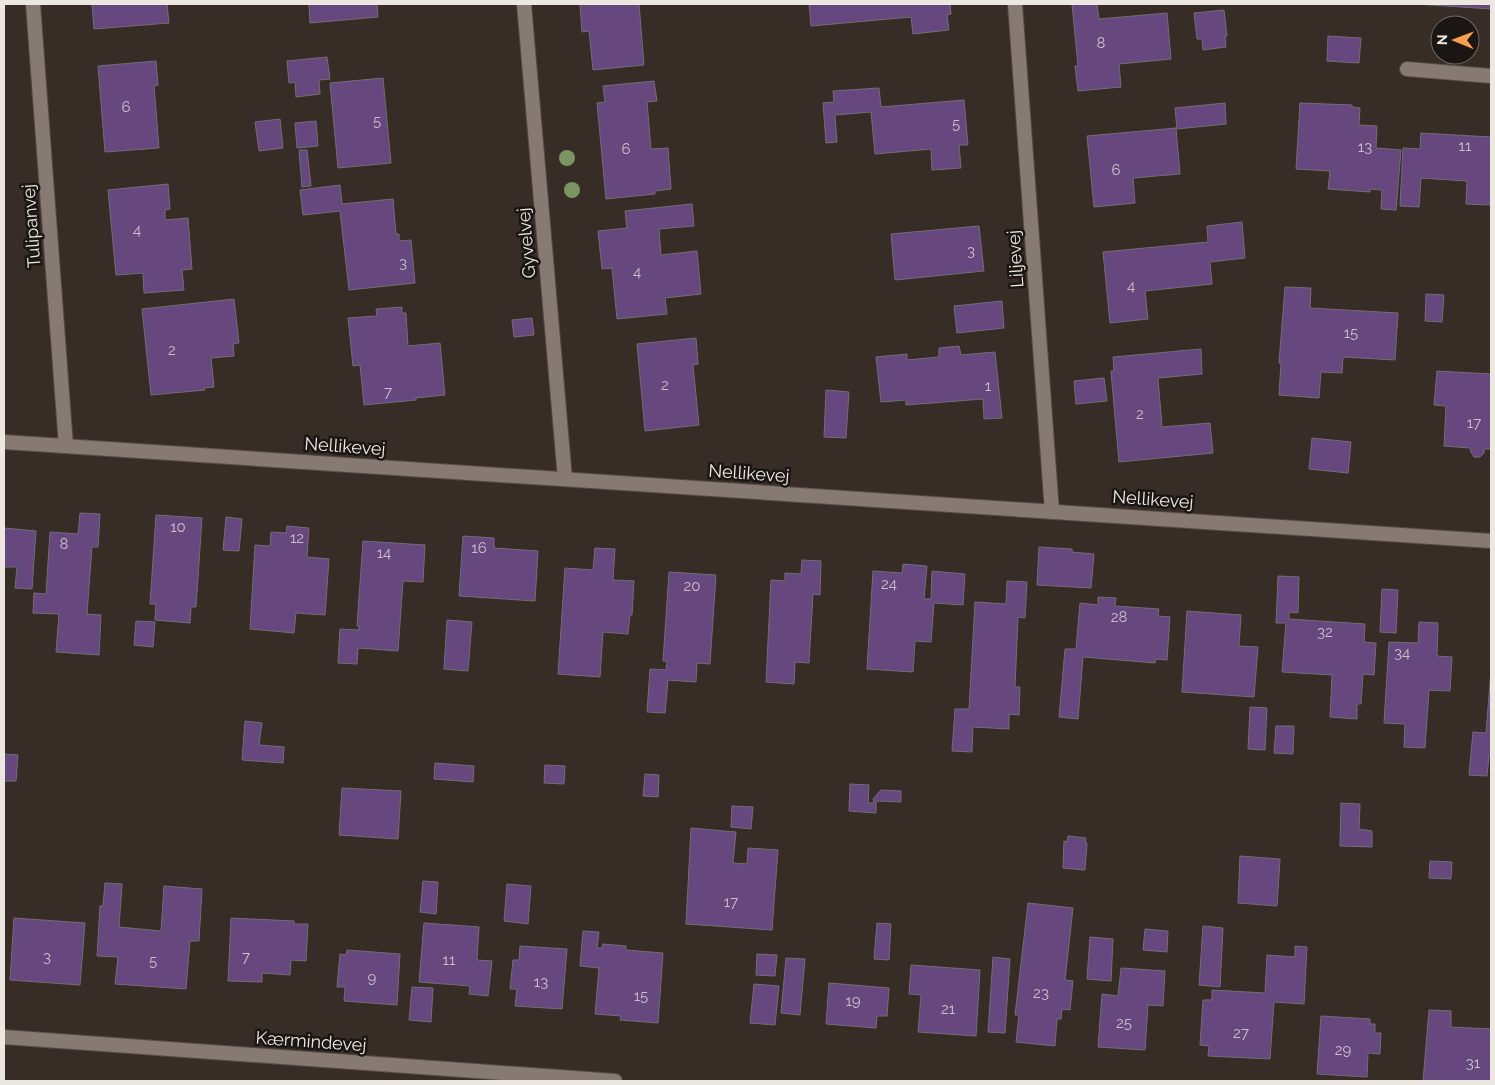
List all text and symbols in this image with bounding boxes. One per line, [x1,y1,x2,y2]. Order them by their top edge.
north arrow [1430,15,1480,65]
house number: 8 [1097,34,1106,52]
text: N [1434,34,1450,45]
house number: 6 [121,98,131,116]
house number: 5 [373,112,381,130]
house number: 5 [952,115,960,133]
house number: 11 [1459,137,1472,155]
house number: 13 [1358,138,1372,156]
house number: 6 [621,140,631,158]
house number: 6 [1111,161,1121,179]
street label: Tulipanvej [18,183,44,269]
street label: Gyvelvej [512,207,540,279]
house number: 4 [133,221,141,239]
street label: Liljevej [1003,230,1027,288]
house number: 3 [967,242,975,260]
house number: 3 [399,254,407,272]
house number: 4 [633,263,641,281]
house number: 4 [1127,277,1135,295]
house number: 15 [1344,324,1358,342]
house number: 2 [168,341,176,359]
house number: 2 [661,376,669,394]
house number: 1 [985,377,992,395]
house number: 7 [384,383,392,401]
house number: 2 [1136,405,1144,423]
house number: 17 [1467,414,1481,432]
street label: Nellikevej [304,433,386,459]
street label: Nellikevej [708,460,790,486]
street label: Nellikevej [1112,486,1194,512]
house number: 10 [170,518,186,536]
house number: 12 [290,529,304,547]
house number: 8 [60,535,69,553]
house number: 16 [471,539,487,557]
house number: 14 [377,544,391,562]
house number: 24 [881,575,897,593]
house number: 20 [684,577,701,595]
house number: 28 [1111,608,1127,626]
house number: 32 [1317,623,1333,641]
house number: 34 [1394,644,1410,662]
house number: 17 [724,893,738,911]
house number: 3 [43,948,51,966]
house number: 7 [242,948,250,966]
house number: 11 [443,951,456,969]
house number: 5 [149,952,157,970]
house number: 9 [368,969,377,987]
house number: 13 [534,973,548,991]
house number: 23 [1033,984,1049,1002]
house number: 15 [634,987,648,1005]
house number: 19 [845,992,861,1010]
house number: 21 [941,1000,956,1018]
house number: 25 [1116,1014,1132,1032]
house number: 27 [1233,1024,1249,1042]
street label: Kærmindevej [255,1027,367,1055]
house number: 29 [1335,1041,1352,1059]
house number: 31 [1466,1054,1481,1072]

